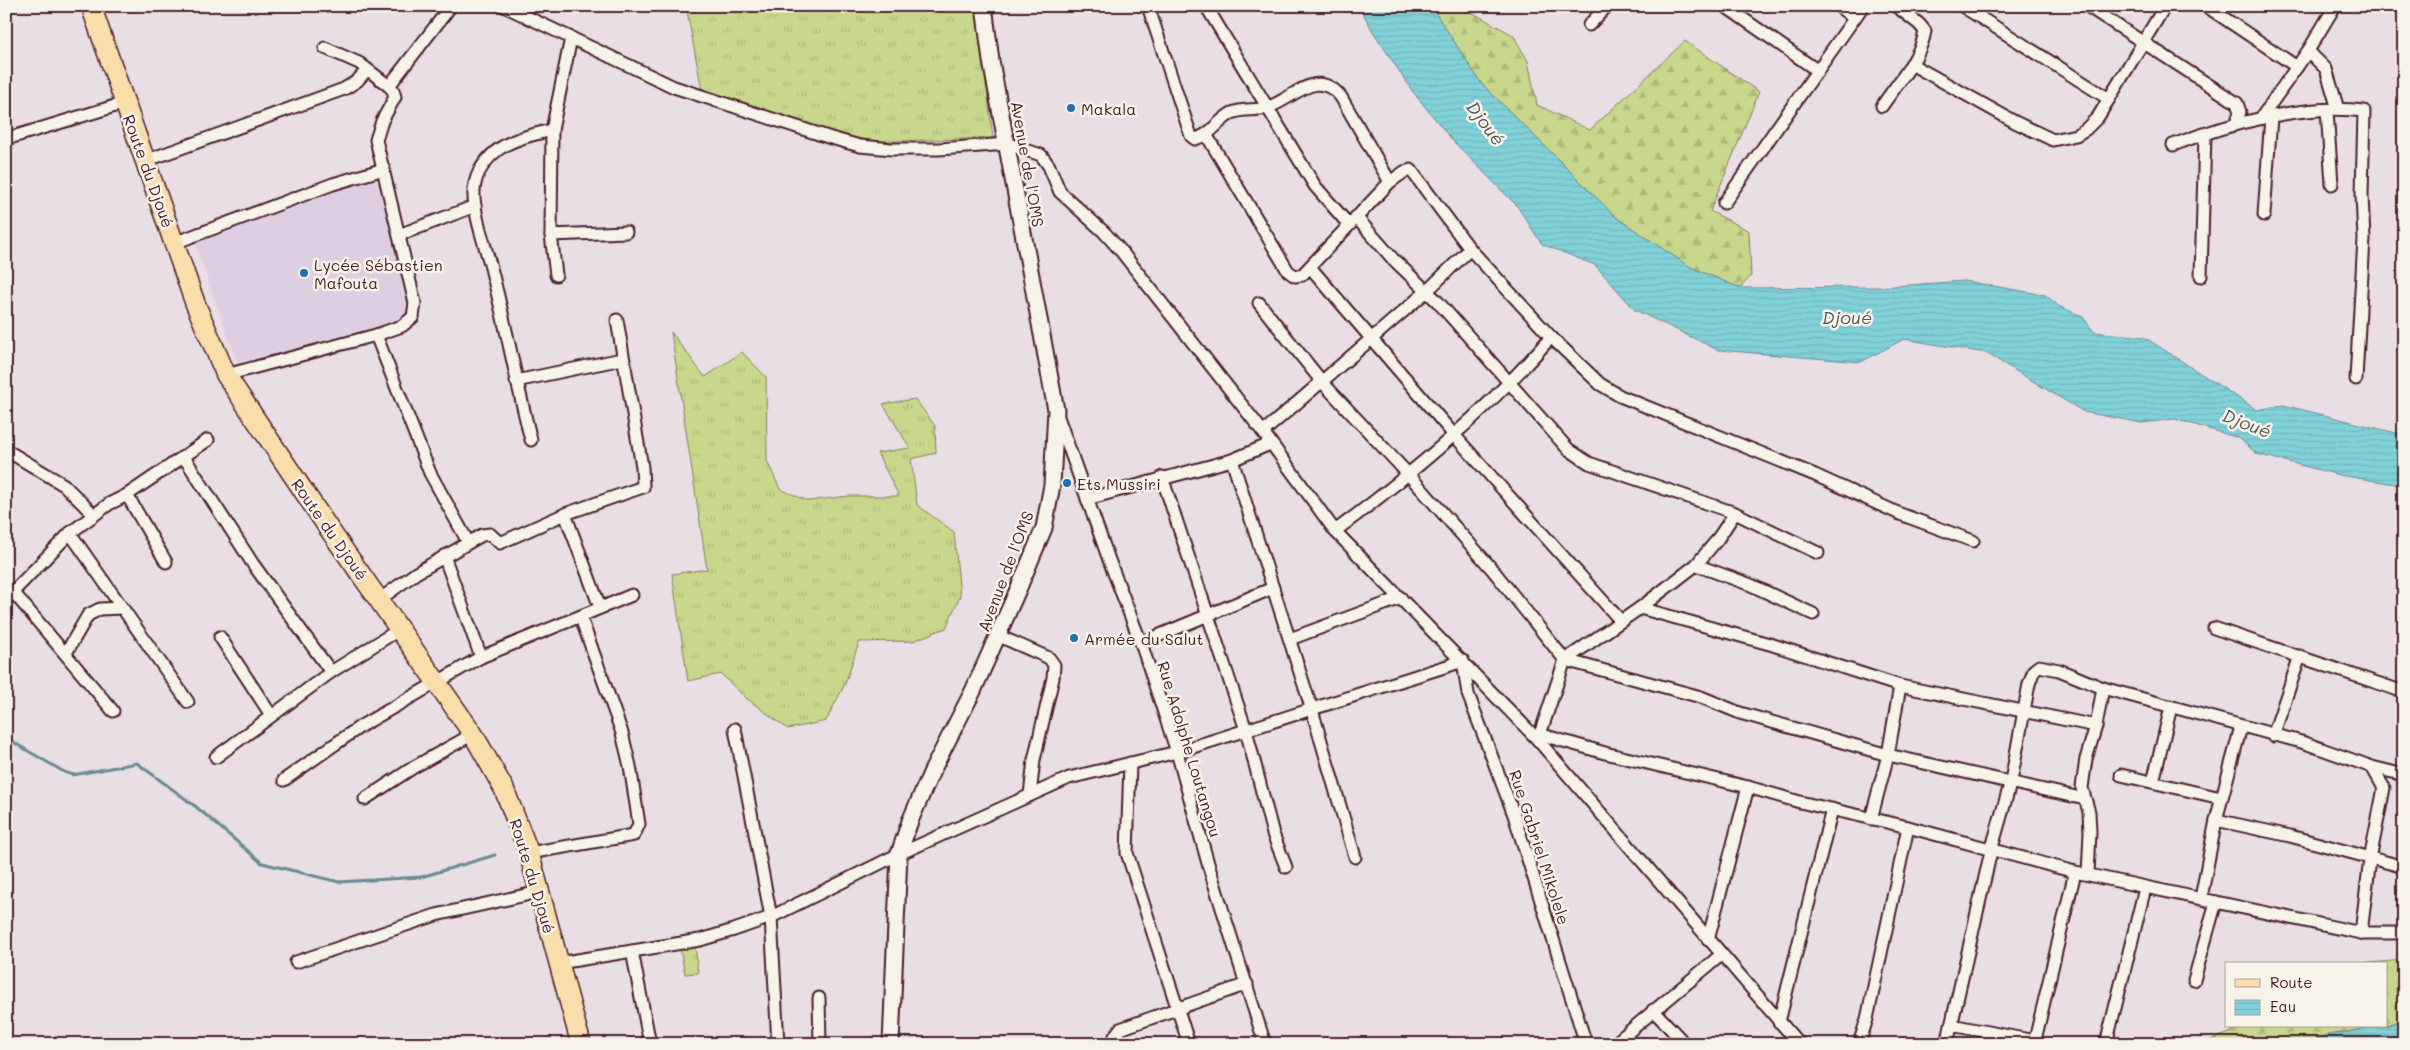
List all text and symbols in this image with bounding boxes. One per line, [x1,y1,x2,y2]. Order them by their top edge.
water label: Djoué [1461,96,1511,150]
place label: Makala [1081,98,1136,119]
street label: Avenue de l'OMS [1007,99,1049,229]
marker: Makala [1065,102,1077,114]
street label: Route du Djoué [119,111,179,231]
place label: Lycée Sébastien Mafouta [314,254,443,293]
marker: Lycée Sébastien Mafouta [298,267,310,279]
water label: Djoué [1822,305,1872,329]
water label: Djoué [2219,403,2275,443]
place label: Ets Mussiri [1077,473,1161,494]
street label: Route du Djoué [287,474,373,584]
marker: Ets Mussiri [1061,477,1073,489]
street label: Avenue de l'OMS [972,508,1038,634]
place label: Armée du Salut [1084,628,1204,649]
marker: Armée du Salut [1068,632,1080,644]
street label: Rue Adolphe Loutangou [1153,659,1227,839]
street label: Rue Gabriel Mikolele [1505,767,1575,927]
street label: Route du Djoué [506,816,560,936]
legend [2225,962,2388,1028]
text: Route [2270,972,2313,992]
text: Eau [2270,996,2296,1016]

